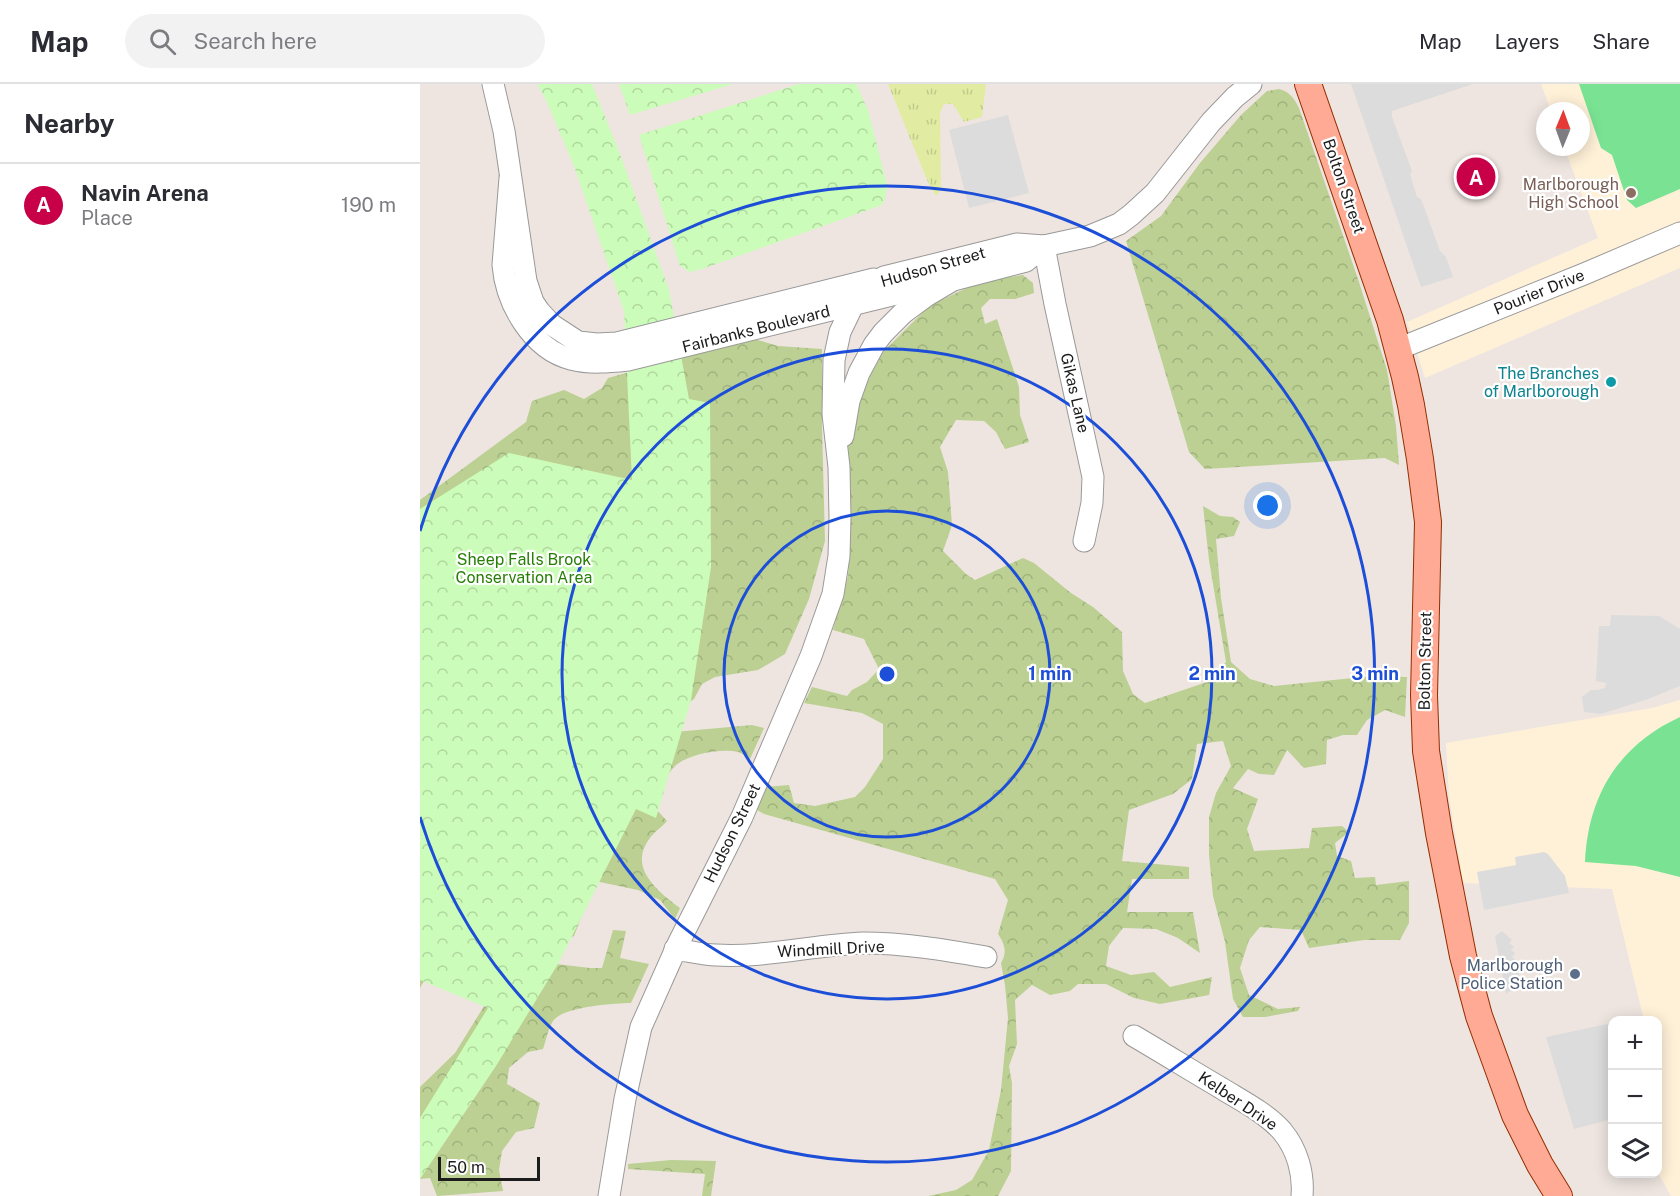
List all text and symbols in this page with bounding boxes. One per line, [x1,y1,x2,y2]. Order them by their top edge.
search box [125,14,545,68]
text: Map [30,25,89,58]
icon: search [146,25,179,58]
text: Search here [194,28,317,54]
text: Map [1419,29,1462,54]
text: Layers [1495,29,1559,54]
text: Share [1592,29,1650,54]
north arrow [1536,102,1590,156]
text: Nearby [24,108,114,139]
street label: Bolton Street [1319,136,1369,236]
pin: A [1456,154,1496,200]
place label: Marlborough High School [1523,175,1619,212]
text: Navin Arena [81,180,209,206]
marker: Marlborough High School [1624,186,1638,200]
text: A [36,193,51,217]
text: 190 m [341,193,396,217]
text: Place [81,206,133,230]
street label: Hudson Street [878,243,988,291]
street label: Pourier Drive [1491,265,1587,319]
street label: Fairbanks Boulevard [680,301,832,357]
street label: Gikas Lane [1057,351,1093,435]
place label: The Branches of Marlborough [1484,364,1599,401]
marker: The Branches of Marlborough [1604,375,1618,389]
your location [1253,491,1282,520]
park label: Sheep Falls Brook Conservation Area [456,550,592,587]
street label: Bolton Street [1415,611,1435,711]
text: 1 min [1028,663,1072,684]
text: 2 min [1188,663,1236,684]
text: 3 min [1351,663,1399,684]
centre of rings [877,664,897,684]
street label: Hudson Street [700,780,764,886]
street label: Windmill Drive [777,937,885,961]
place label: Marlborough Police Station [1460,956,1563,993]
marker: Marlborough Police Station [1568,967,1582,981]
map controls [1608,1016,1662,1178]
button: + [1608,1016,1662,1070]
street label: Kelber Drive [1195,1068,1281,1134]
button: − [1608,1070,1662,1124]
button: layers [1608,1124,1662,1178]
scale bar [438,1154,540,1182]
text: 50 m [447,1158,485,1177]

